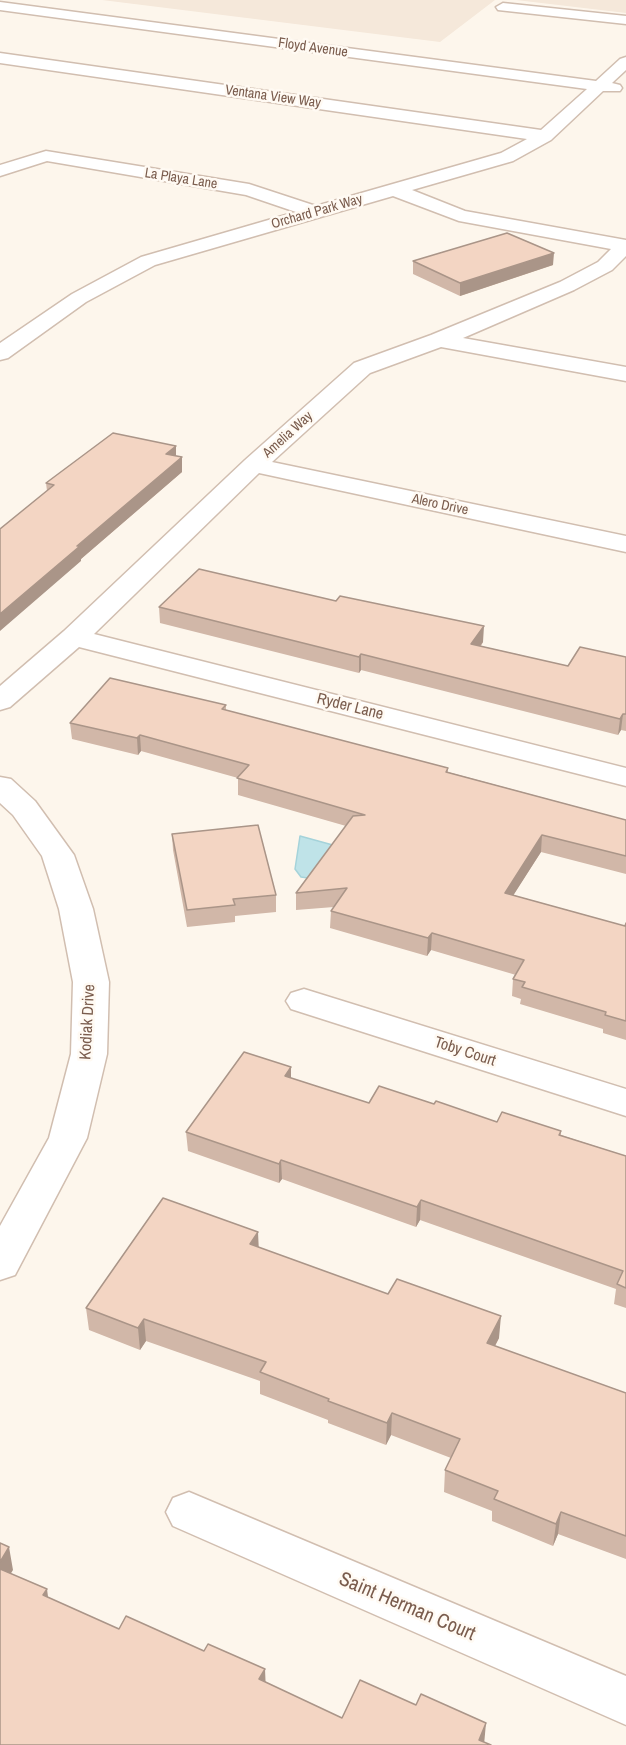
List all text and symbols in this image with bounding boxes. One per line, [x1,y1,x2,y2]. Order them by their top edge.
street label: Floyd Avenue [277,35,349,61]
street label: Ventana View Way [224,82,322,112]
street label: La Playa Lane [143,165,219,193]
street label: Orchard Park Way [270,191,364,233]
street label: Amelia Way [260,408,316,462]
street label: Alero Drive [410,491,470,519]
street label: Ryder Lane [315,689,385,725]
street label: Kodiak Drive [76,984,100,1060]
street label: Toby Court [432,1033,498,1071]
street label: Saint Herman Court [335,1567,479,1647]

